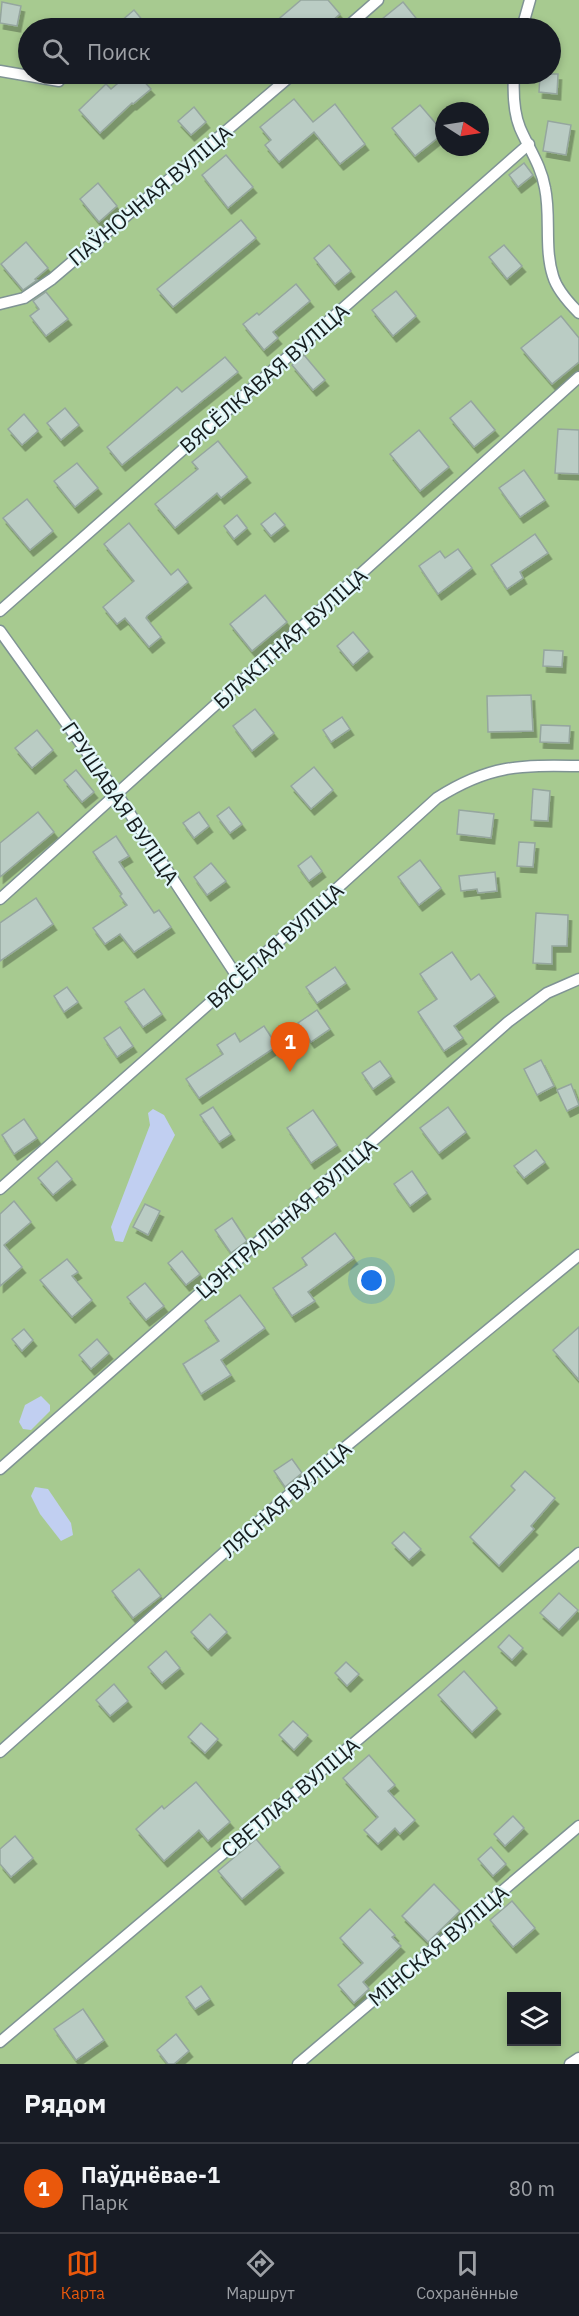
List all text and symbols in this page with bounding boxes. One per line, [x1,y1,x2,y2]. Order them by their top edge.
search box [18,18,561,84]
icon: search [39,35,72,68]
text: Поиск [87,37,151,66]
north arrow [435,102,489,156]
street label: ПАЎНОЧНАЯ ВУЛІЦА [62,118,238,272]
street label: ВЯСЁЛКАВАЯ ВУЛІЦА [173,297,355,459]
street label: БЛАКІТНАЯ ВУЛІЦА [207,561,373,715]
street label: ГРУШАВАЯ ВУЛІЦА [56,716,186,890]
street label: ВЯСЁЛАЯ ВУЛІЦА [201,876,349,1014]
pin: 1 [270,1022,310,1072]
street label: ЦЭНТРАЛЬНАЯ ВУЛІЦА [189,1132,383,1304]
your location [357,1266,386,1295]
street label: ЛЯСНАЯ ВУЛІЦА [215,1435,357,1563]
street label: СВЕТЛАЯ ВУЛІЦА [215,1731,365,1863]
street label: МІНСКАЯ ВУЛІЦА [362,1878,514,2012]
map controls [507,1992,561,2046]
button: layers [507,1992,561,2046]
text: Рядом [24,2086,106,2120]
text: Паўднёвае-1 [81,2160,220,2189]
text: 1 [38,2175,50,2202]
text: 80 m [509,2175,555,2202]
text: Парк [81,2189,128,2216]
tab: Карта [61,2247,105,2303]
tab: Маршрут [226,2247,295,2303]
tab: Сохранённые [416,2247,518,2303]

